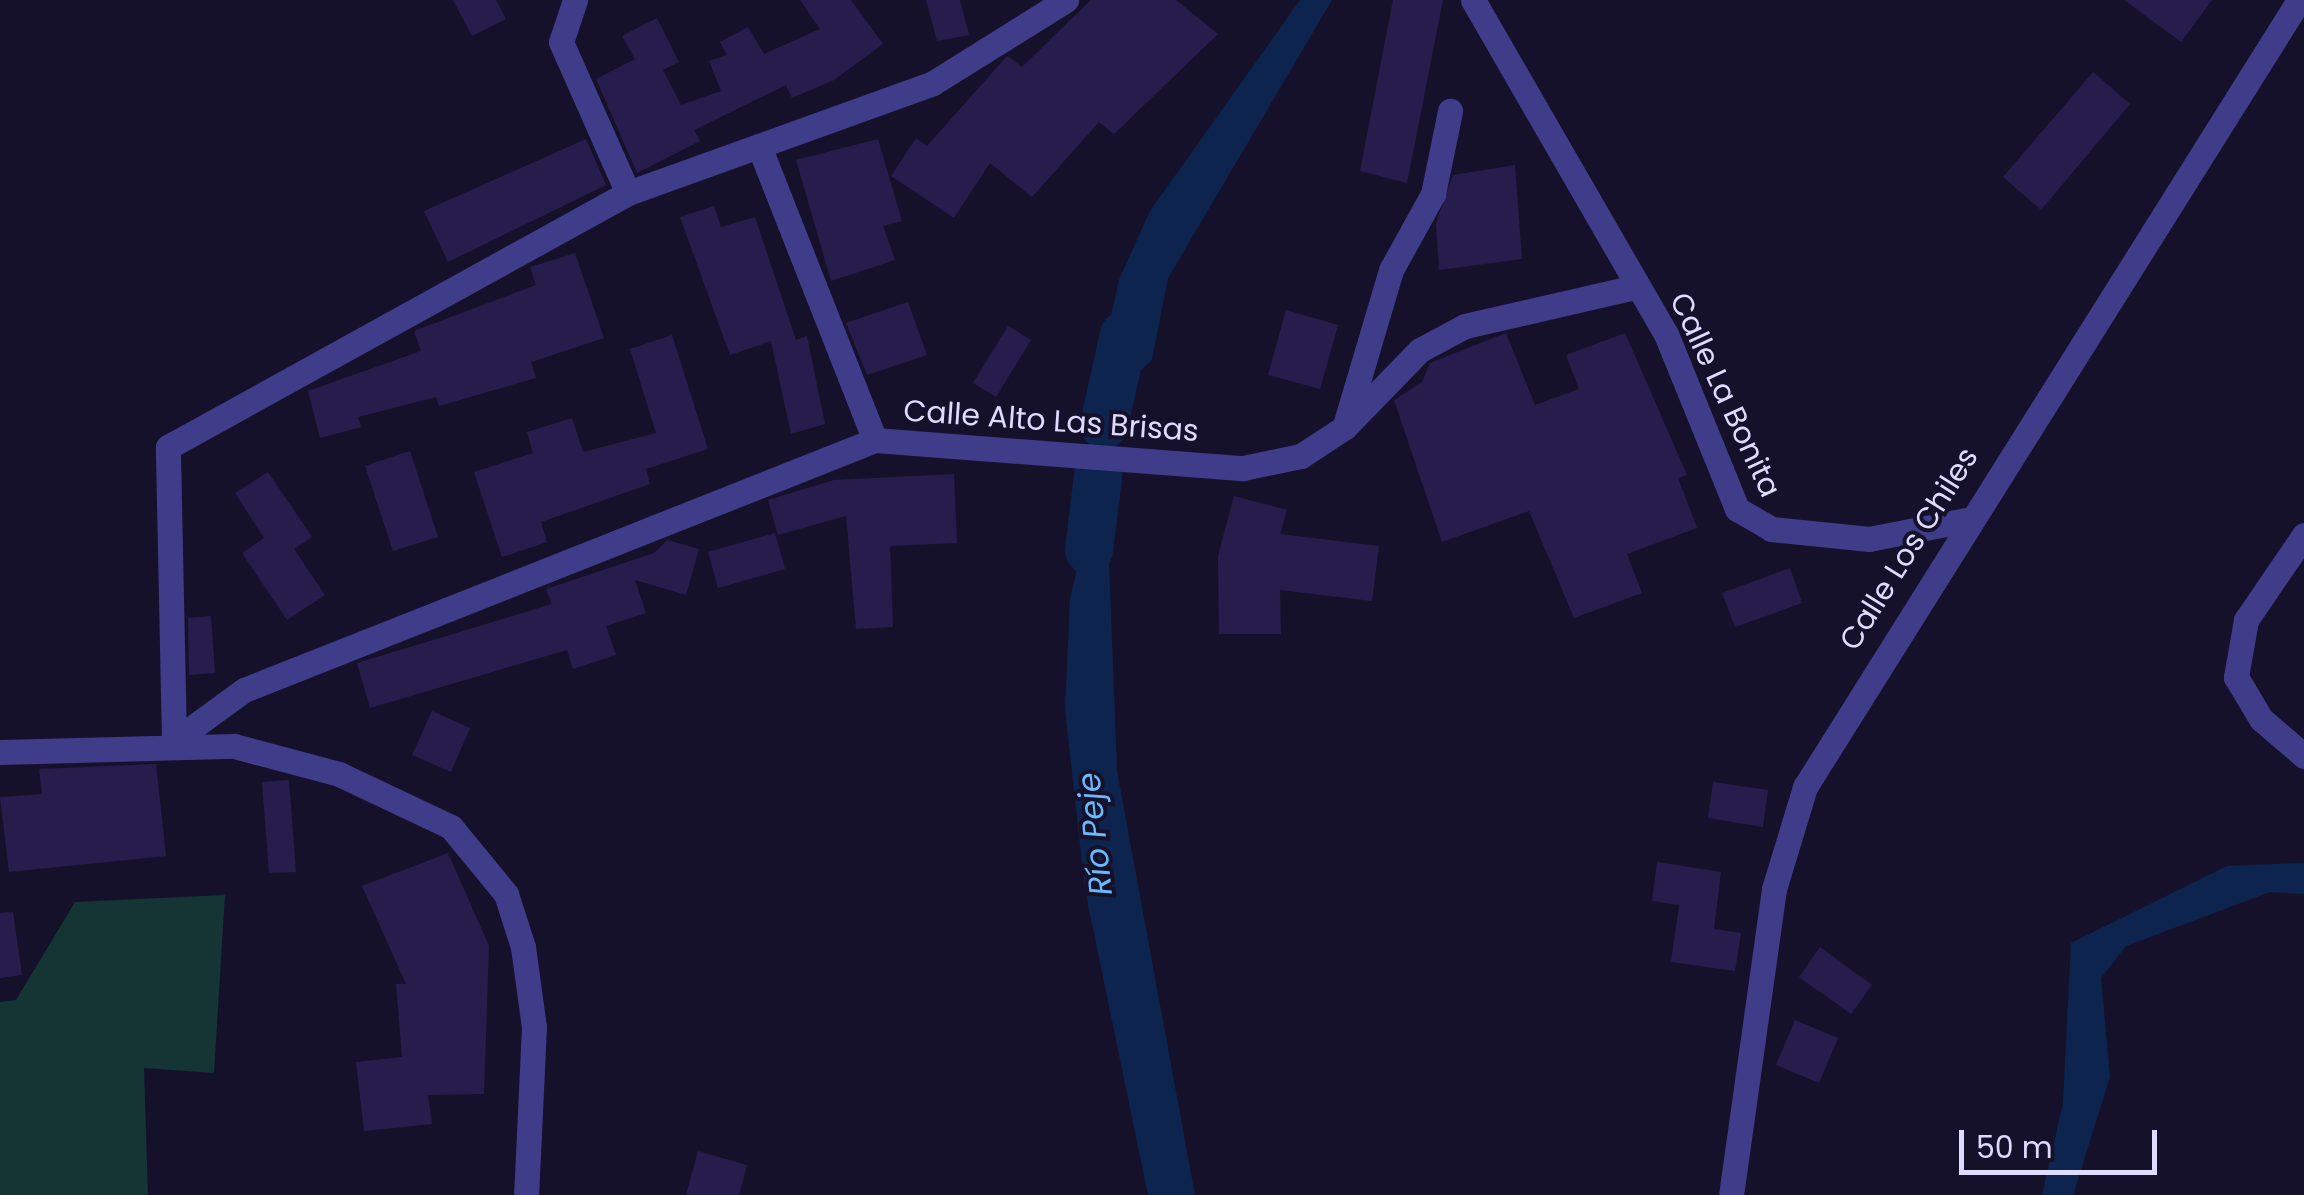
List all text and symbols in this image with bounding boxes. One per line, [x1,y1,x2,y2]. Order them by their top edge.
street label: Calle La Bonita [1662,287,1788,503]
street label: Calle Alto Las Brisas [902,393,1200,449]
street label: Calle Los Chiles [1832,441,1986,657]
water label: Río Peje [1069,771,1121,897]
scale bar [1964,1110,2162,1172]
text: 50 m [1976,1126,2053,1169]

